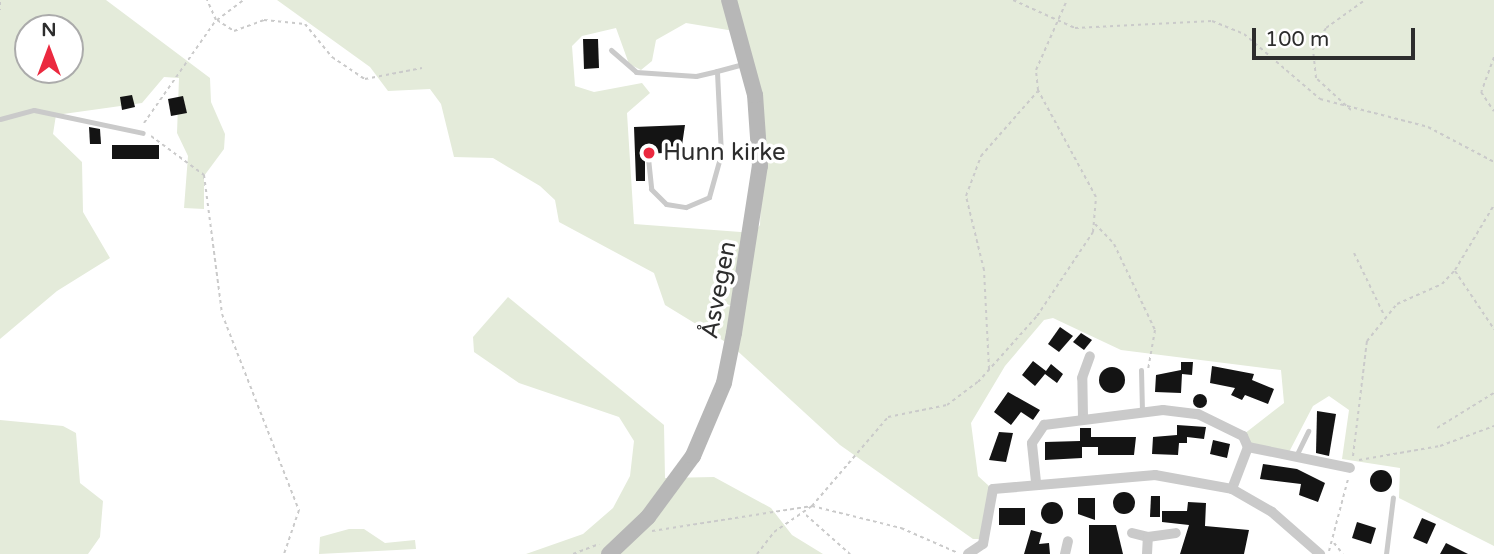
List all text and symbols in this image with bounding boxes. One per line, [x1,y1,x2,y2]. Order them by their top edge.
north arrow [14,14,84,84]
scale bar [1256,14,1419,58]
text: N [41,19,57,41]
text: 100 m [1265,27,1329,52]
place label: Hunn kirke [663,139,786,167]
marker: Hunn kirke [641,145,657,161]
street label: Åsvegen [695,239,743,341]

